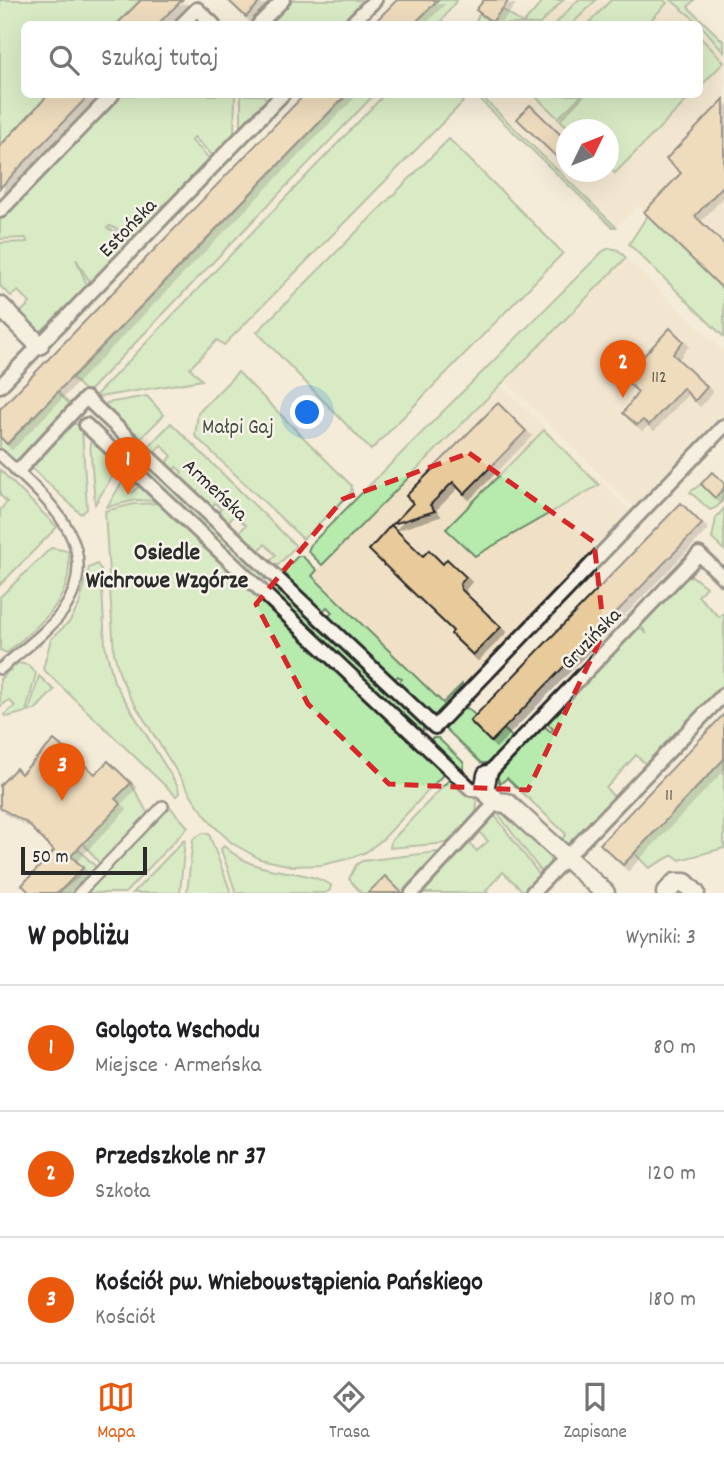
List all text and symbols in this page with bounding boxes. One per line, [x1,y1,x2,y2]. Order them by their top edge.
search box [21,21,703,98]
icon: search [45,41,83,79]
text: Szukaj tutaj [101,41,219,78]
north arrow [556,119,619,182]
street label: Estońska [93,192,166,266]
pin: 2 [600,340,646,398]
house number: 112 [651,366,667,391]
your location [290,395,324,429]
park label: Małpi Gaj [202,414,274,444]
pin: 1 [105,437,151,495]
street label: Armeńska [174,453,254,530]
district label: Osiedle Wichrowe Wzgórze [86,537,249,599]
street label: Gruzińska [555,601,630,678]
pin: 3 [39,743,85,801]
house number: 11 [665,784,673,809]
scale bar [21,844,147,876]
text: 50 m [32,845,69,872]
text: W pobliżu [28,917,129,960]
text: Wyniki: 3 [626,922,696,955]
text: Golgota Wschodu [95,1013,260,1050]
text: 1 [48,1032,54,1065]
text: 80 m [653,1032,696,1065]
text: Miejsce · Armeńska [95,1050,261,1083]
text: Przedszkole nr 37 [95,1139,266,1176]
text: 2 [46,1158,56,1191]
text: 120 m [647,1158,696,1191]
text: Szkoła [95,1176,150,1209]
text: Kościół pw. Wniebowstąpienia Pańskiego [95,1265,483,1302]
text: 3 [46,1284,56,1317]
text: 180 m [648,1284,696,1317]
text: Kościół [95,1302,155,1335]
tab: Mapa [97,1378,135,1447]
tab: Trasa [329,1378,369,1447]
tab: Zapisane [563,1378,627,1447]

